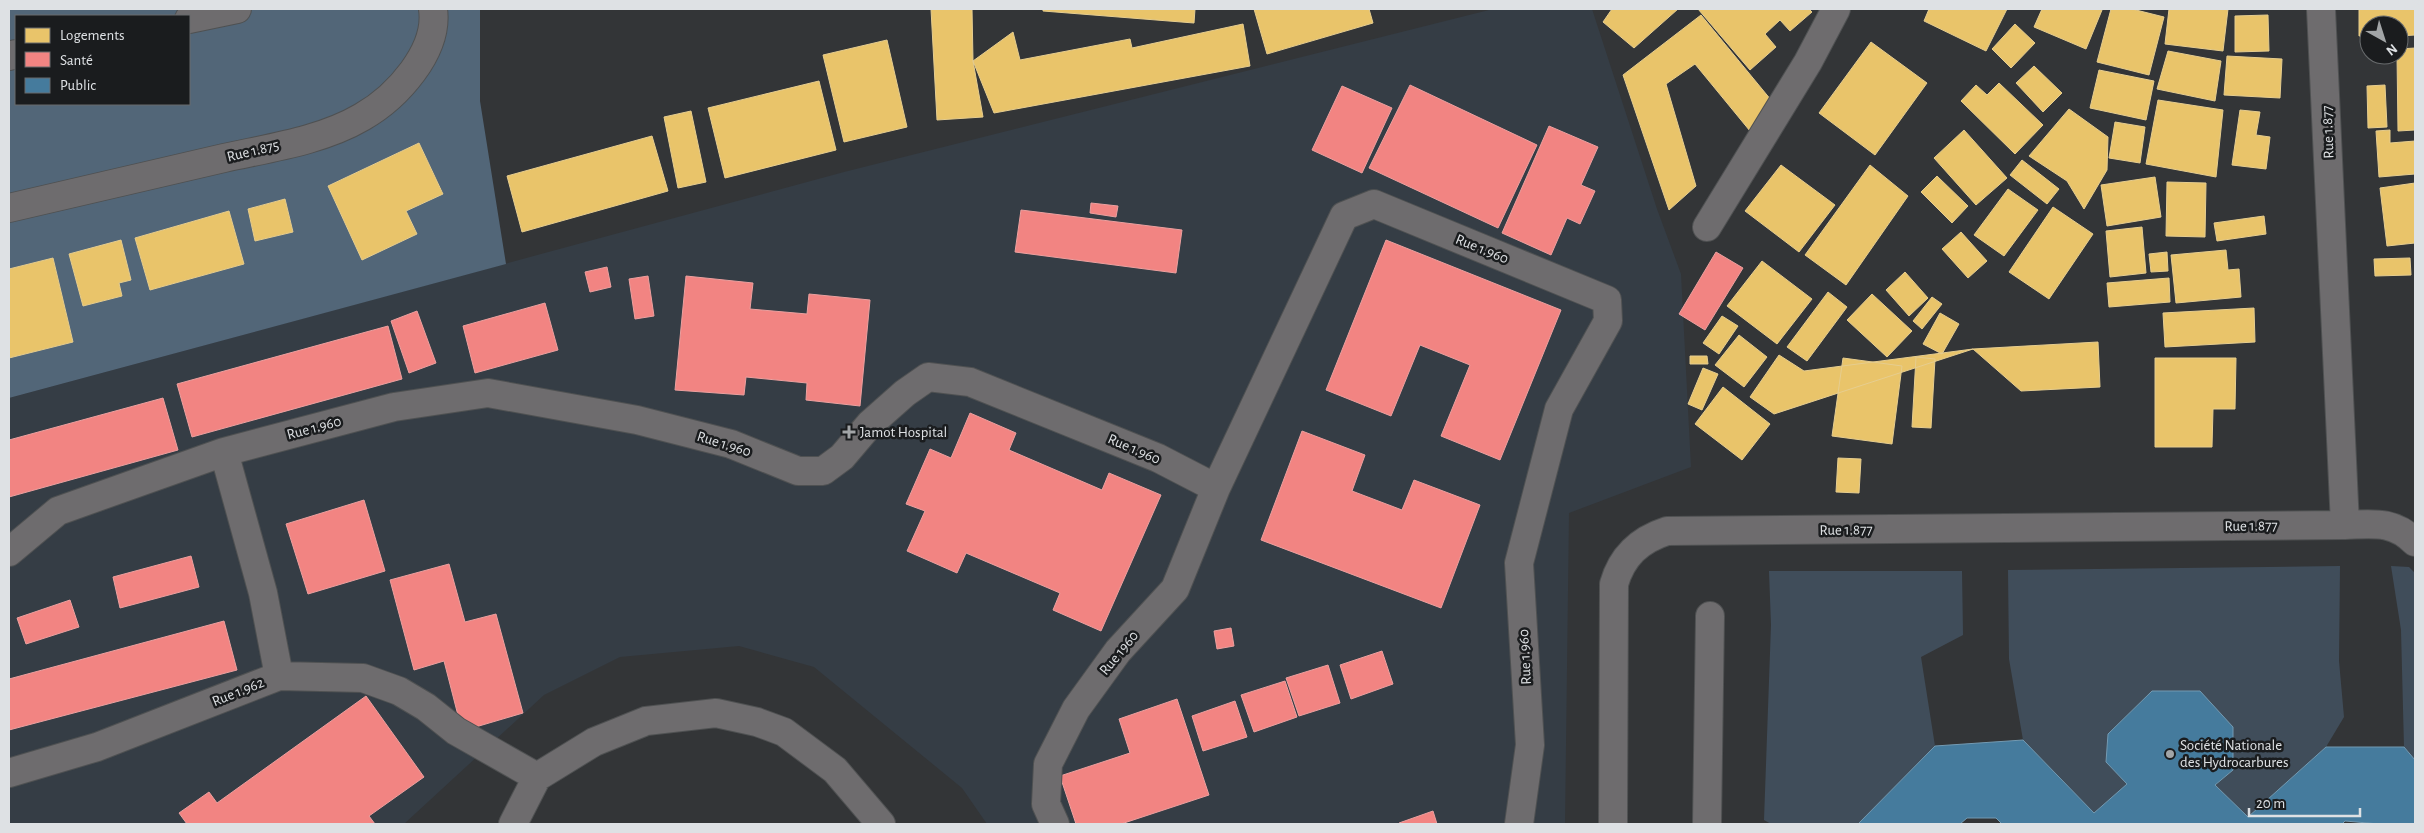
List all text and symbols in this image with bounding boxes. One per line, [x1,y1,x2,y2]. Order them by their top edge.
legend [15,15,190,105]
north arrow [2359,15,2409,65]
text: Logements [60,28,125,43]
text: N [2383,41,2400,58]
text: Santé [60,53,93,68]
text: Public [60,78,96,93]
street label: Rue 1.877 [2320,105,2336,159]
street label: Rue 1.875 [225,137,281,165]
street label: Rue 1.960 [1453,232,1511,266]
street label: Rue 1.960 [285,414,343,442]
marker: Jamot Hospital [842,425,856,439]
place label: Jamot Hospital [860,425,947,440]
street label: Rue 1.960 [695,429,753,459]
street label: Rue 1.960 [1105,431,1163,467]
street label: Rue 1.877 [2224,518,2278,534]
street label: Rue 1.877 [1819,522,1873,538]
street label: Rue 1960 [1097,628,1141,678]
street label: Rue 1.960 [1516,629,1534,685]
street label: Rue 1.962 [210,675,266,709]
place label: Société Nationale des Hydrocarbures [2180,738,2288,770]
marker: Société Nationale des Hydrocarbures [2164,748,2176,760]
scale bar [2249,786,2360,818]
text: 20 m [2256,796,2285,811]

